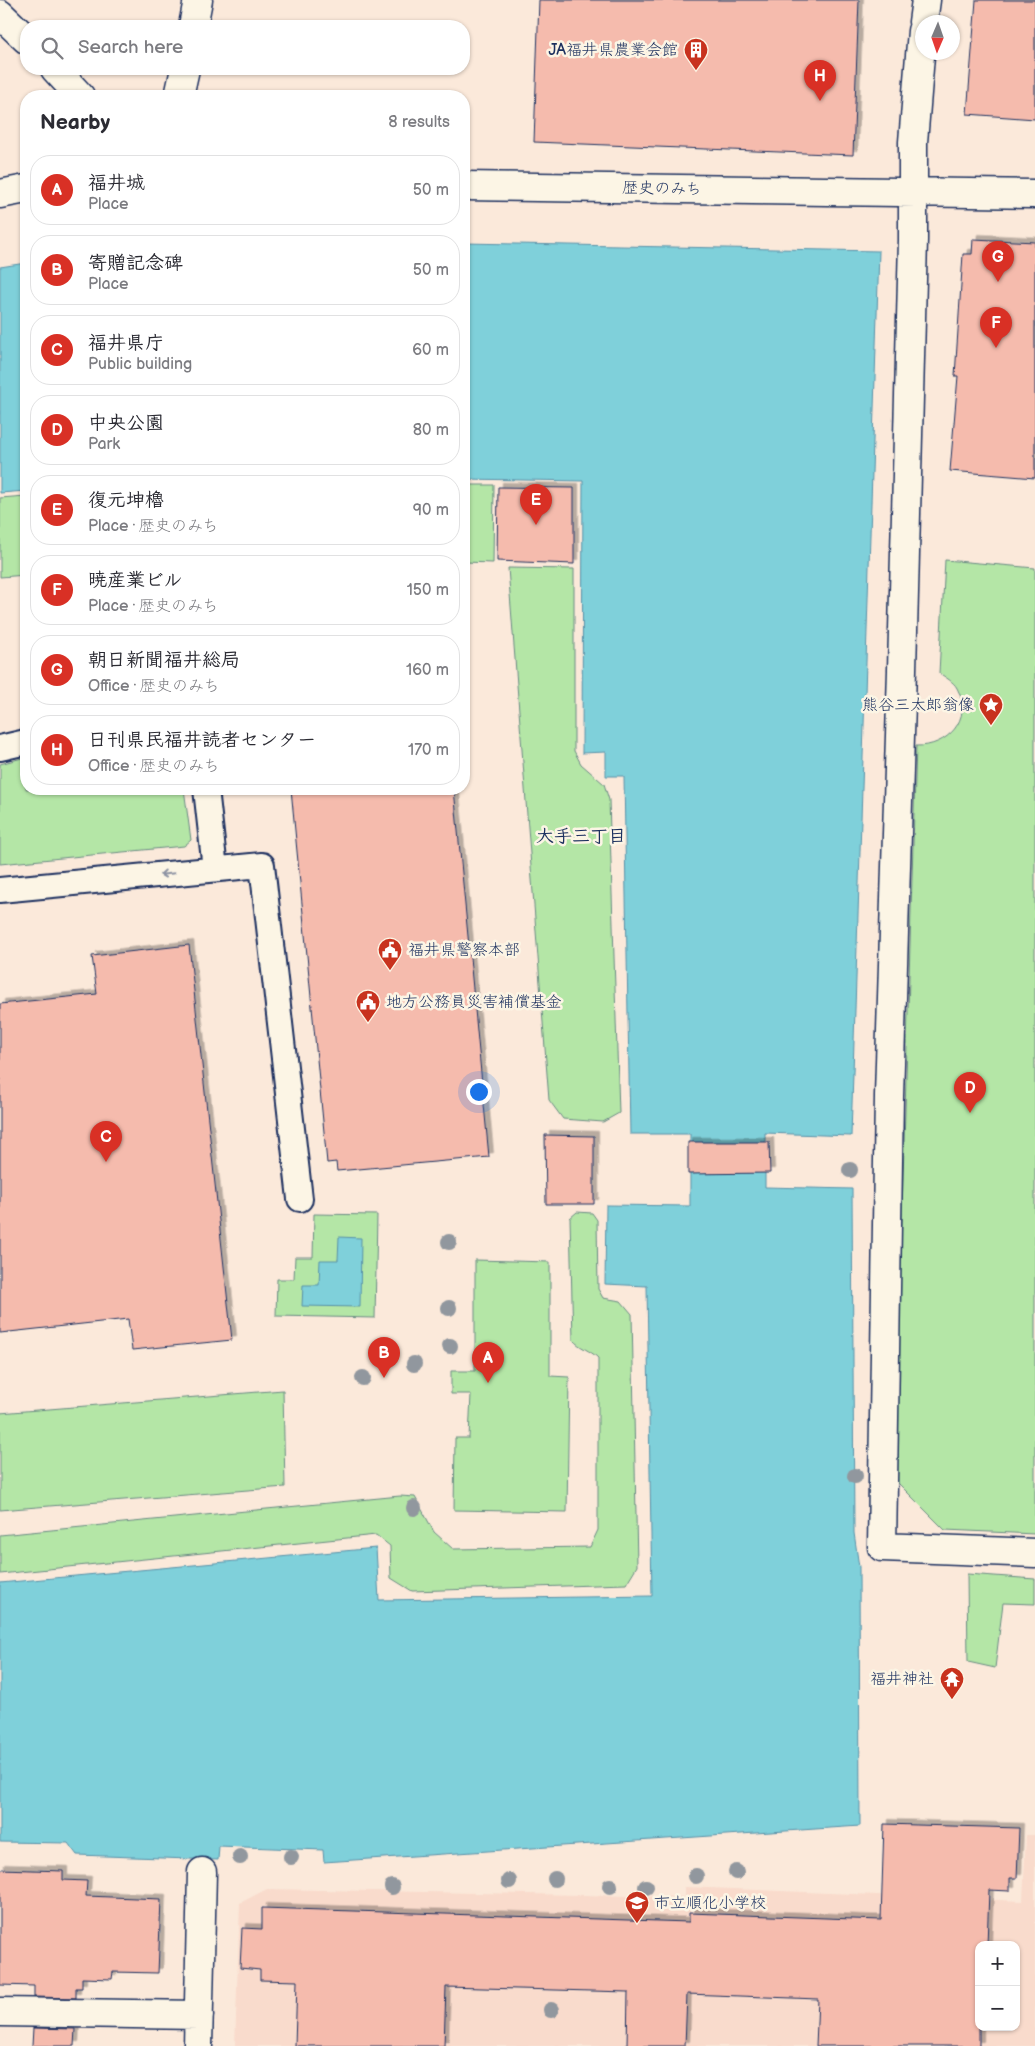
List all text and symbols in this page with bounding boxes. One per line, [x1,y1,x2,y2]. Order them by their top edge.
north arrow [915,15,960,60]
search box [20,20,470,75]
icon: search [38,34,66,62]
text: Search here [78,36,183,59]
building icon: JA福井県農業会館 [683,37,709,71]
place label: JA福井県農業会館 [549,41,678,60]
pin: H [804,60,836,101]
text: Nearby [40,110,110,135]
text: 8 results [388,113,450,132]
text: 福井城 [88,172,145,195]
street label: 歴史のみち [622,179,702,199]
text: A [52,181,62,200]
text: 50 m [413,181,449,200]
text: Place [88,195,129,214]
pin: G [982,241,1014,282]
text: 寄贈記念碑 [88,252,183,275]
text: B [51,261,63,280]
text: 50 m [413,261,449,280]
text: Place [88,275,129,294]
pin: F [980,307,1012,348]
text: 福井県庁 [88,332,164,355]
text: C [51,341,63,360]
text: 60 m [412,341,449,360]
text: Public building [88,355,192,374]
text: 中央公園 [88,412,164,435]
text: D [51,421,63,440]
text: 80 m [413,421,449,440]
text: Park [88,435,120,454]
pin: E [520,484,552,525]
text: 復元坤櫓 [88,489,164,512]
text: E [52,501,62,520]
text: 90 m [413,501,449,520]
text: Place · 歴史のみち [88,517,218,536]
text: 暁産業ビル [88,569,183,592]
text: F [52,581,62,600]
text: 150 m [407,581,449,600]
text: Place · 歴史のみち [88,597,218,616]
text: 朝日新聞福井総局 [88,649,240,672]
text: G [51,661,63,680]
text: 160 m [406,661,449,680]
text: Office · 歴史のみち [88,677,219,696]
place icon: 熊谷三太郎翁像 [978,692,1004,726]
place label: 熊谷三太郎翁像 [862,696,974,715]
text: 日刊県民福井読者センター [88,729,316,752]
text: H [51,741,63,760]
text: 170 m [408,741,449,760]
text: Office · 歴史のみち [88,757,219,776]
district label: 大手三丁目 [536,826,626,847]
one-way arrow [159,869,175,879]
public building icon: 福井県警察本部 [377,937,403,971]
place label: 福井県警察本部 [408,941,520,960]
public building icon: 地方公務員災害補償基金 [355,989,381,1023]
place label: 地方公務員災害補償基金 [386,993,562,1012]
pin: D [954,1072,986,1113]
your location [466,1079,492,1105]
pin: C [90,1121,122,1162]
pin: B [368,1337,400,1378]
pin: A [472,1342,504,1383]
temple icon: 福井神社 [939,1666,965,1700]
place label: 福井神社 [870,1670,934,1689]
school or university icon: 市立順化小学校 [624,1890,650,1924]
place label: 市立順化小学校 [654,1894,766,1913]
map controls [975,1941,1020,2031]
button: + [975,1941,1020,1986]
button: − [975,1986,1020,2031]

